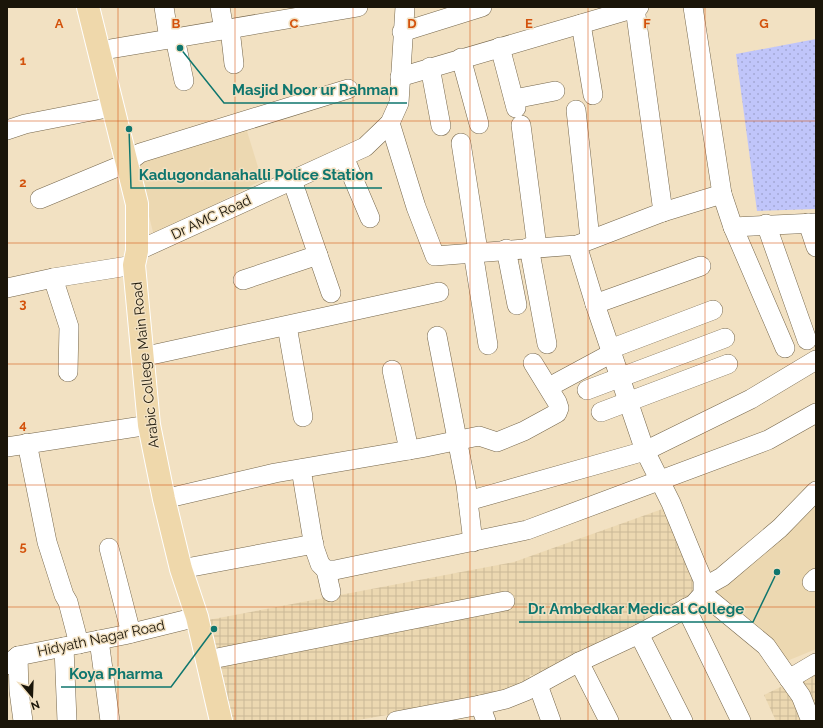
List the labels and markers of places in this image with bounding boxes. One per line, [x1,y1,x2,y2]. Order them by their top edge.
callout: Masjid Noor ur Rahman [224,76,407,103]
callout: Kadugondanahalli Police Station [131,161,382,188]
callout: Dr. Ambedkar Medical College [519,595,753,622]
callout: Koya Pharma [61,660,171,687]

